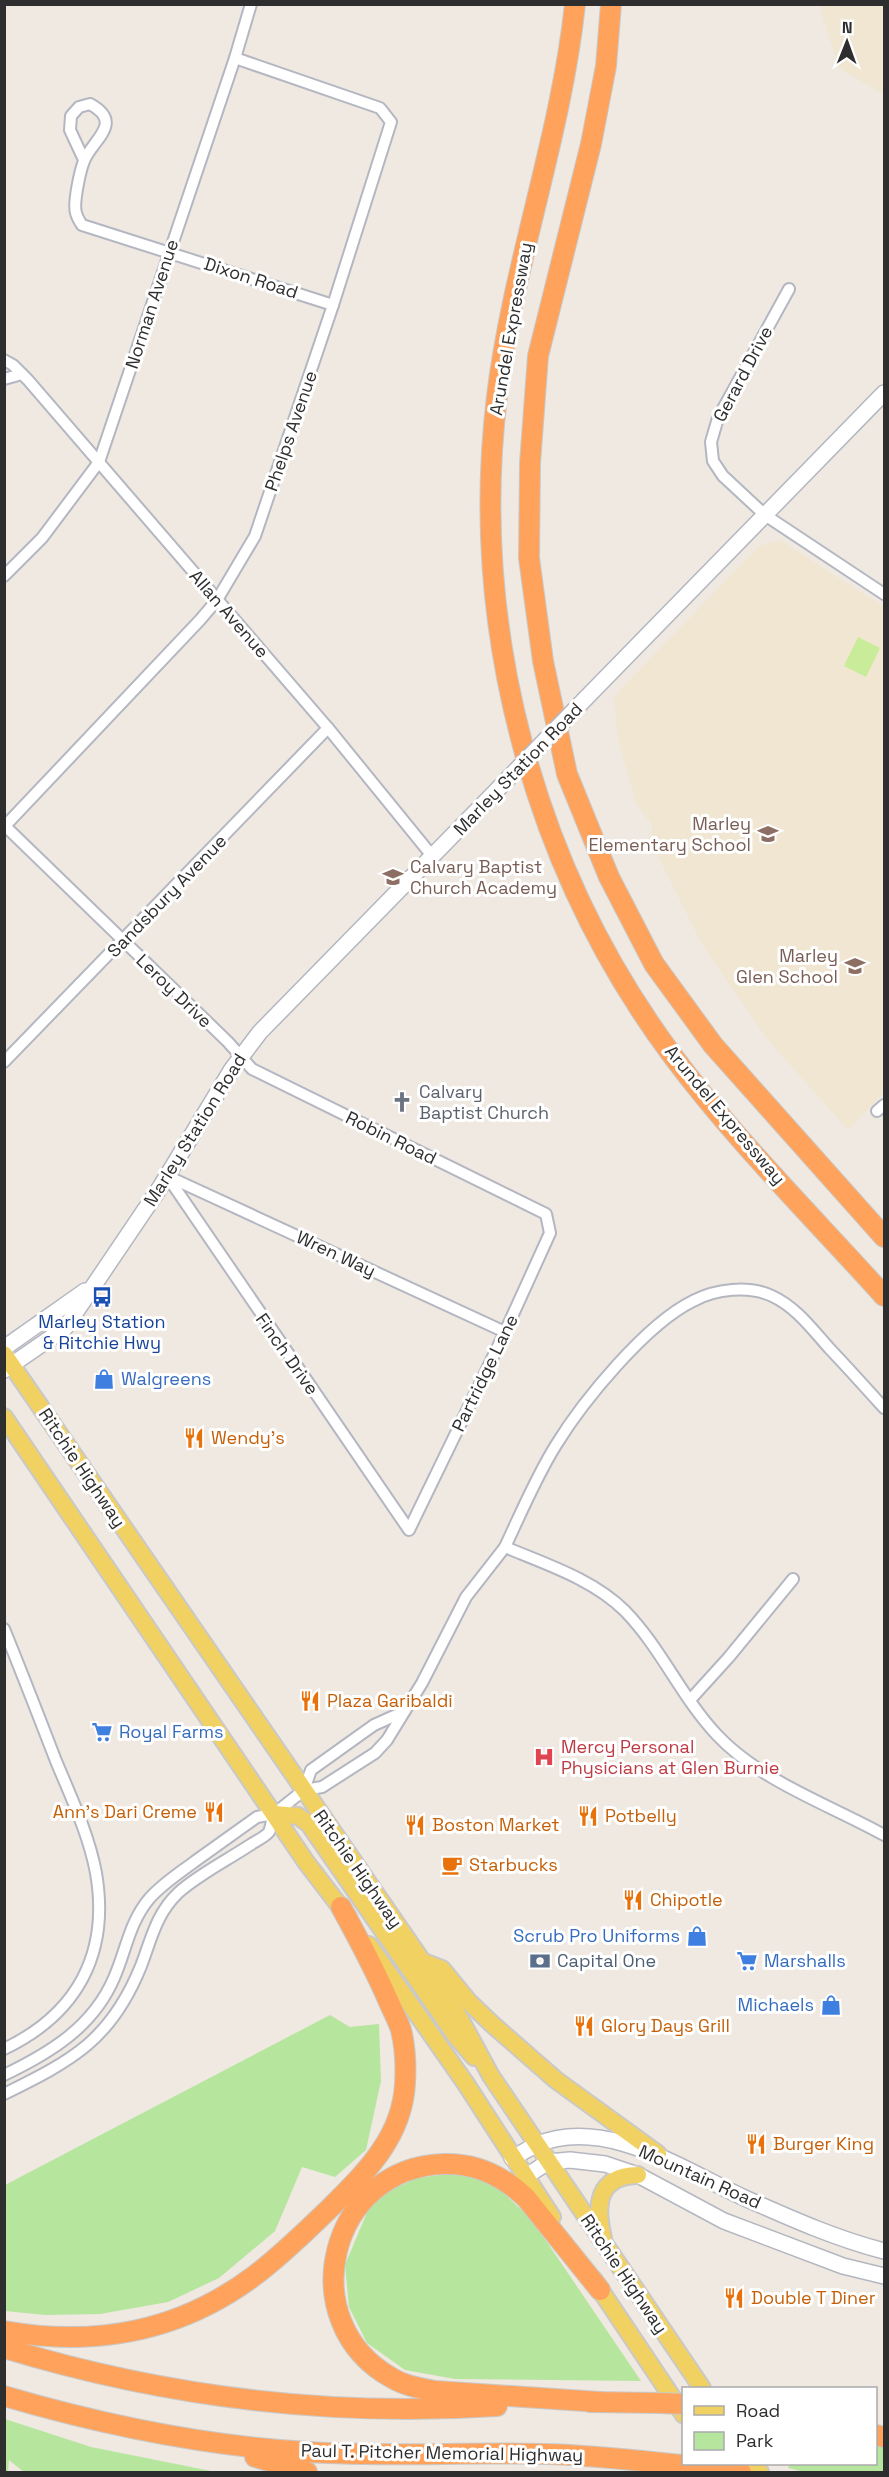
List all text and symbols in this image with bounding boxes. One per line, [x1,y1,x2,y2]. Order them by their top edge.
north arrow [817,12,877,72]
text: N [842,17,853,38]
street label: Norman Avenue [120,236,183,371]
street label: Arundel Expressway [484,241,537,417]
street label: Dixon Road [201,252,301,304]
street label: Gerard Drive [708,322,777,426]
street label: Phelps Avenue [259,368,322,494]
street label: Allan Avenue [185,565,274,663]
street label: Marley Station Road [448,697,587,840]
place label: Marley Elementary School [588,812,751,856]
school or university icon: Marley Elementary School [756,822,780,846]
street label: Sandsbury Avenue [102,829,231,962]
place label: Calvary Baptist Church Academy [410,855,557,899]
school or university icon: Calvary Baptist Church Academy [381,865,405,889]
place label: Marley Glen School [736,944,838,988]
street label: Leroy Drive [132,949,217,1033]
school or university icon: Marley Glen School [843,954,867,978]
street label: Arundel Expressway [660,1040,791,1189]
street label: Marley Station Road [138,1049,251,1211]
place label: Calvary Baptist Church [419,1080,549,1124]
church icon: Calvary Baptist Church [390,1090,414,1114]
street label: Robin Road [342,1106,440,1169]
street label: Wren Way [293,1225,380,1282]
bus stop icon: Marley Station & Ritchie Hwy [90,1285,114,1309]
street label: Finch Drive [251,1308,324,1399]
place label: Marley Station & Ritchie Hwy [38,1310,166,1354]
street label: Partridge Lane [446,1310,523,1435]
shop icon: Walgreens [92,1367,116,1391]
place label: Walgreens [121,1367,211,1390]
street label: Ritchie Highway [34,1404,131,1532]
restaurant icon: Wendy's [182,1426,206,1450]
place label: Wendy's [211,1426,285,1449]
restaurant icon: Plaza Garibaldi [298,1689,322,1713]
place label: Plaza Garibaldi [327,1689,453,1712]
supermarket icon: Royal Farms [90,1720,114,1744]
place label: Royal Farms [119,1720,224,1743]
place label: Mercy Personal Physicians at Glen Burnie [561,1735,779,1779]
hospital icon: Mercy Personal Physicians at Glen Burnie [532,1745,556,1769]
place label: Ann's Dari Creme [53,1800,197,1823]
restaurant icon: Ann's Dari Creme [202,1800,226,1824]
restaurant icon: Potbelly [576,1804,600,1828]
place label: Potbelly [605,1804,677,1827]
street label: Ritchie Highway [309,1805,408,1932]
restaurant icon: Boston Market [403,1813,427,1837]
place label: Boston Market [432,1813,560,1836]
cafe icon: Starbucks [440,1853,464,1877]
place label: Starbucks [469,1853,558,1876]
restaurant icon: Chipotle [621,1888,645,1912]
place label: Chipotle [650,1888,723,1911]
place label: Scrub Pro Uniforms [513,1924,680,1947]
shop icon: Scrub Pro Uniforms [685,1924,709,1948]
bank icon: Capital One [528,1949,552,1973]
place label: Capital One [557,1949,656,1972]
supermarket icon: Marshalls [735,1949,759,1973]
place label: Marshalls [764,1949,846,1972]
place label: Michaels [738,1993,814,2016]
shop icon: Michaels [819,1993,843,2017]
restaurant icon: Glory Days Grill [572,2014,596,2038]
place label: Glory Days Grill [601,2014,730,2037]
restaurant icon: Burger King [744,2132,768,2156]
place label: Burger King [773,2132,874,2155]
street label: Mountain Road [636,2139,765,2214]
street label: Ritchie Highway [576,2210,673,2338]
restaurant icon: Double T Diner [722,2286,746,2310]
place label: Double T Diner [751,2286,876,2309]
legend [682,2387,877,2465]
text: Road [736,2399,780,2422]
text: Park [736,2429,774,2452]
street label: Paul T. Pitcher Memorial Highway [301,2439,583,2466]

